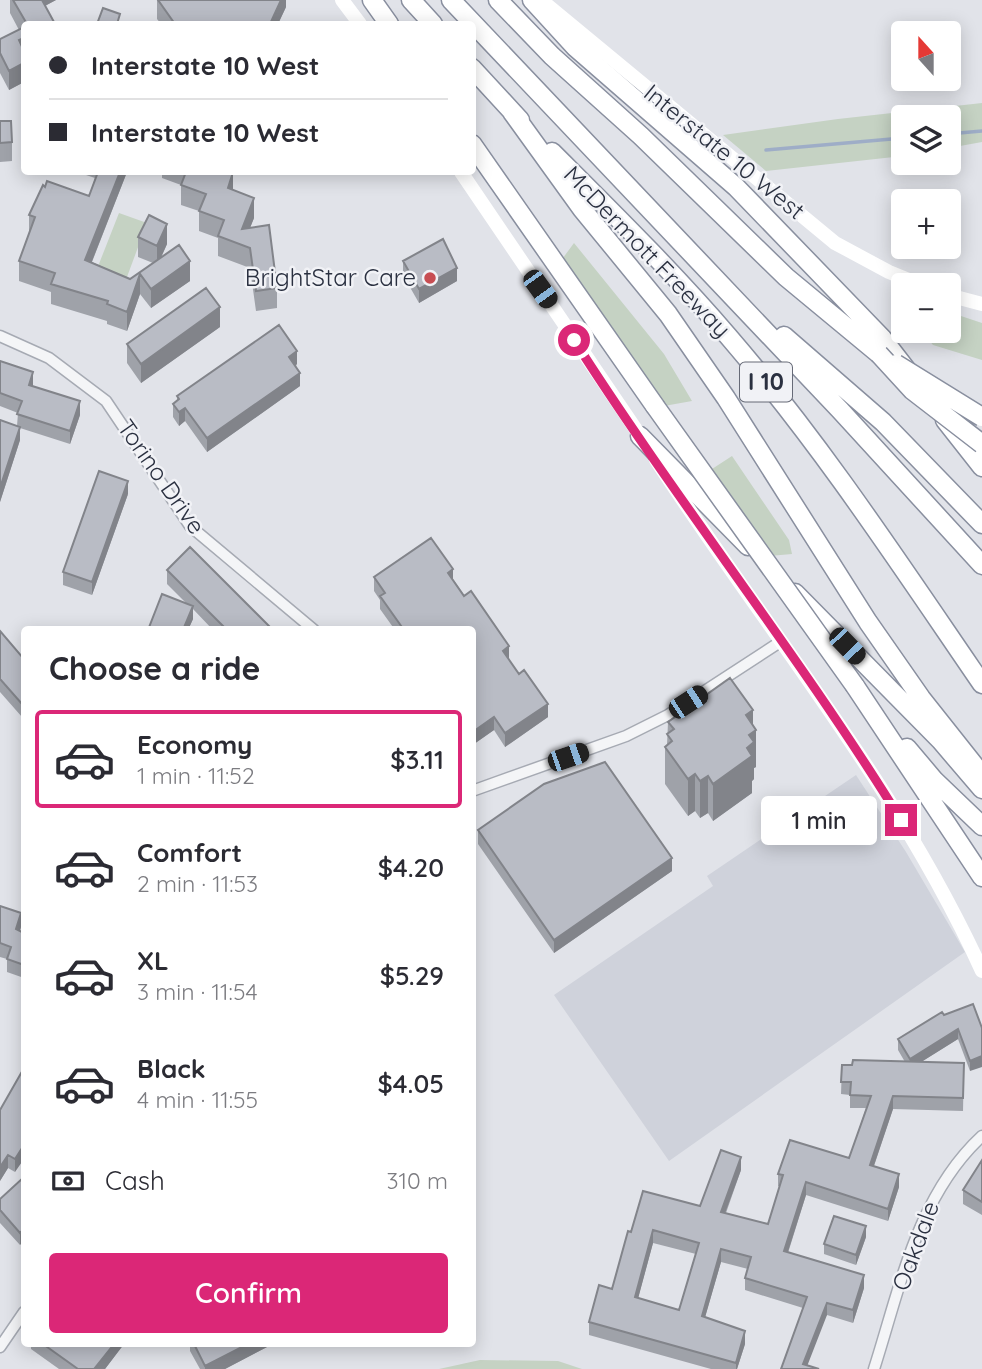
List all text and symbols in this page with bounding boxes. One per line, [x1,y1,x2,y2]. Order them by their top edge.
north arrow [891,21,961,91]
map controls [891,21,961,343]
text: Interstate 10 West [91,49,319,82]
street label: Interstate 10 West [638,77,811,225]
button: layers [891,105,961,175]
text: Interstate 10 West [91,116,319,149]
street label: McDermott Freeway [558,159,737,343]
button: + [891,189,961,259]
place label: BrightStar Care [245,262,416,292]
car [520,266,561,312]
marker: BrightStar Care [422,270,438,286]
button: − [891,273,961,343]
route start [558,324,590,356]
road number: I 10 [740,362,792,402]
street label: Torino Drive [111,413,212,540]
car [825,624,870,668]
text: Choose a ride [49,648,261,688]
car [665,682,712,722]
icon: car [53,728,116,791]
text: Economy [137,728,252,761]
car [545,740,592,774]
text: $3.11 [390,743,444,776]
text: 1 min · 11:52 [137,761,255,790]
callout: 1 min [761,796,876,844]
route end [885,804,917,836]
text: 1 min [791,806,847,835]
icon: car [53,836,116,899]
text: Comfort [137,836,242,869]
text: $4.20 [378,851,444,884]
text: 2 min · 11:53 [137,869,258,898]
icon: car [53,944,116,1007]
text: XL [137,944,169,977]
text: $5.29 [380,959,444,992]
text: 3 min · 11:54 [137,977,258,1006]
icon: car [53,1052,116,1115]
text: Black [137,1052,206,1085]
text: $4.05 [378,1067,444,1100]
text: 4 min · 11:55 [137,1085,258,1114]
icon: cash [49,1162,87,1200]
text: Cash [105,1164,165,1197]
text: 310 m [386,1166,448,1195]
street label: Oakdale [885,1197,945,1295]
button: Confirm [49,1253,448,1333]

